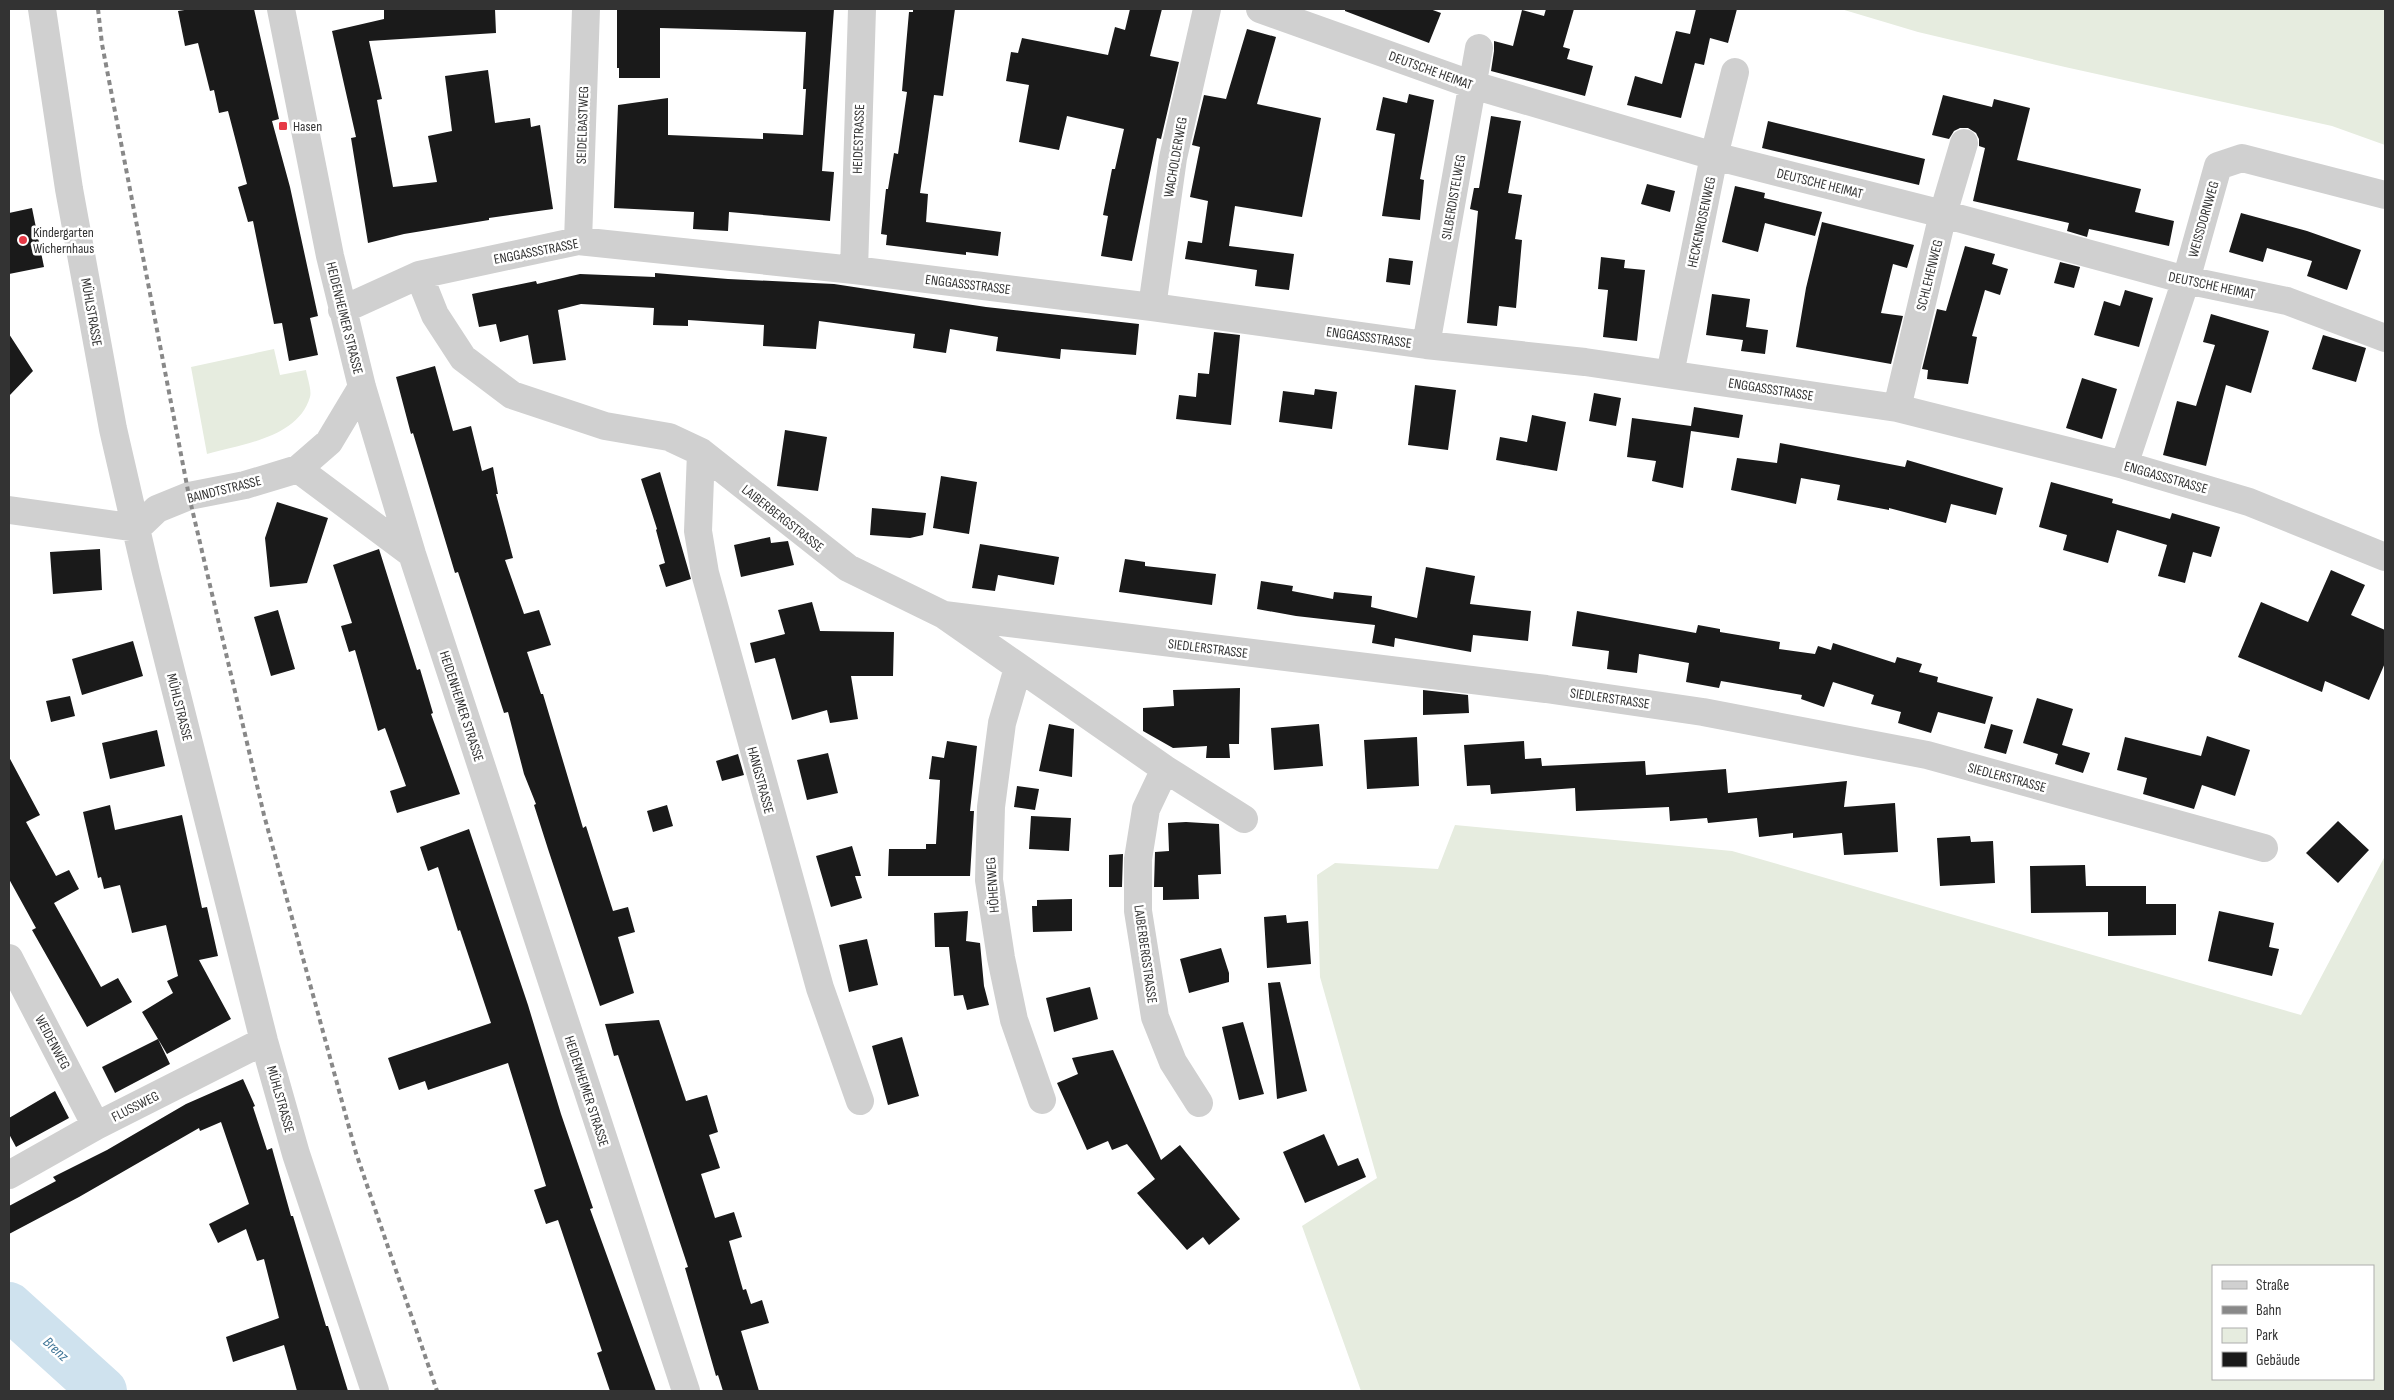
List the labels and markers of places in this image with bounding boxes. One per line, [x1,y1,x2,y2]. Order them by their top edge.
place label: Hasen [293,118,322,135]
marker: Hasen [277,120,289,132]
place label: Kindergarten Wichernhaus [33,224,94,257]
marker: Kindergarten Wichernhaus [17,234,29,246]

